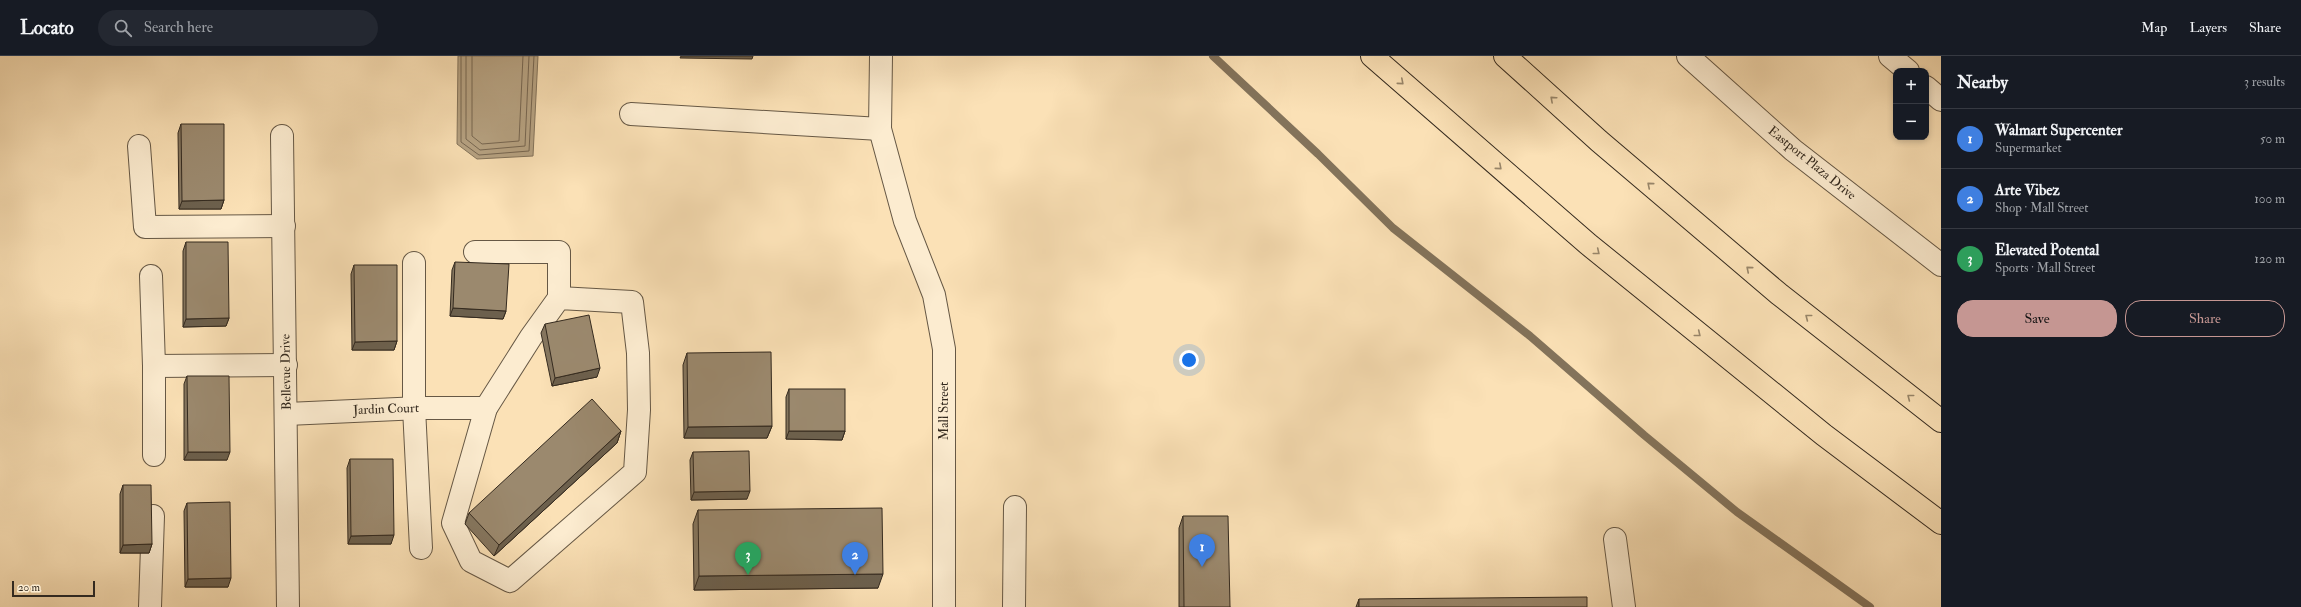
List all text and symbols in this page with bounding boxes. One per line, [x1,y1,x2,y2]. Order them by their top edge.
search box [98,10,378,46]
text: Locato [20,16,74,40]
icon: search [112,17,134,39]
text: Search here [144,18,213,37]
text: Map [2141,19,2167,36]
text: Layers [2189,19,2227,36]
text: Share [2249,19,2281,36]
map controls [1893,68,1929,140]
button: + [1893,68,1929,104]
text: Nearby [1957,72,2008,93]
text: 3 results [2244,74,2285,90]
one-way arrow [1396,78,1403,85]
one-way arrow [1550,97,1557,104]
button: − [1893,104,1929,140]
text: Walmart Supercenter [1995,121,2122,140]
street label: Eastport Plaza Drive [1764,123,1860,204]
text: 1 [1968,131,1972,147]
text: 50 m [2260,131,2285,147]
text: Supermarket [1995,140,2062,156]
one-way arrow [1494,163,1502,170]
text: Arte Vibez [1995,181,2060,200]
one-way arrow [1648,182,1655,189]
text: 2 [1967,191,1973,207]
text: 100 m [2254,191,2285,207]
text: Shop · Mall Street [1995,200,2088,216]
text: Elevated Potental [1995,241,2099,260]
one-way arrow [1593,247,1600,254]
text: 3 [1968,251,1973,267]
text: 120 m [2254,251,2285,267]
text: Sports · Mall Street [1995,260,2095,276]
one-way arrow [1747,266,1754,273]
button: Save [1957,300,2117,337]
button: Share [2125,300,2285,337]
one-way arrow [1805,314,1812,321]
one-way arrow [1694,329,1701,336]
street label: Bellevue Drive [277,333,295,410]
your location [1179,350,1199,370]
street label: Mall Street [936,382,952,440]
one-way arrow [1908,395,1915,402]
street label: Jardin Court [352,400,419,418]
pin: 1 [1189,534,1215,567]
pin: 3 [735,542,761,575]
pin: 2 [842,542,868,575]
scale bar [12,579,95,598]
text: 20 m [18,581,40,594]

